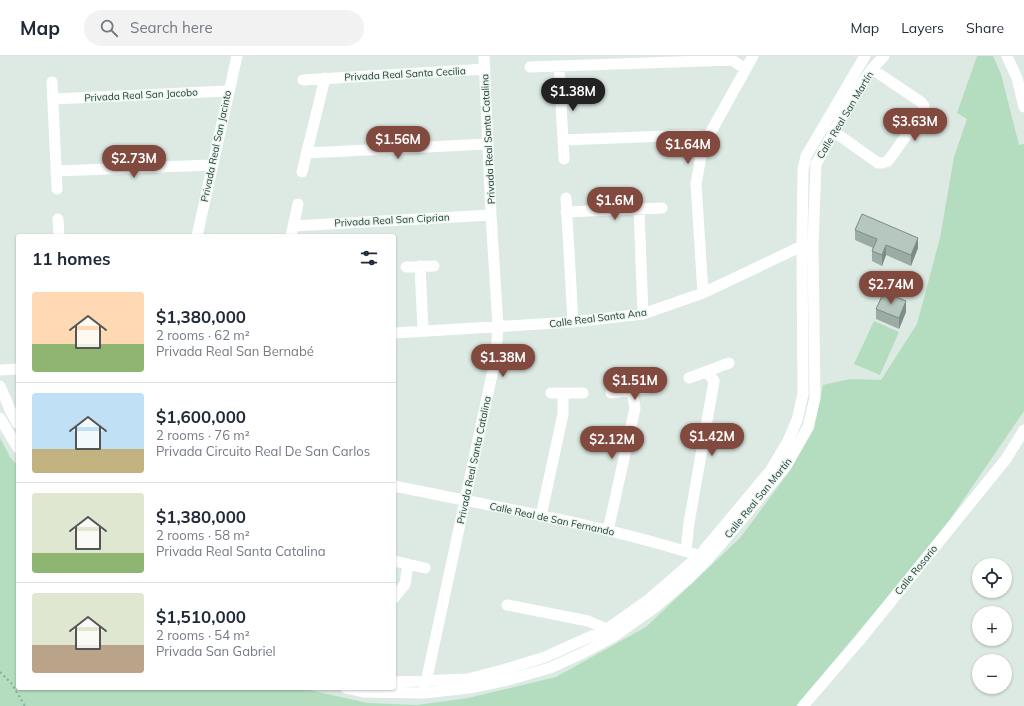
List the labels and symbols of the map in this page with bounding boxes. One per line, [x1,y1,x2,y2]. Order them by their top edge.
street label: Privada Real Santa Cecilia [344,64,466,84]
street label: Calle Real San Martín [814,69,876,161]
street label: Privada Real Santa Catalina [478,74,498,204]
pin: $1.38M [540,78,606,112]
street label: Privada Real San Jacobo [84,86,198,104]
street label: Privada Real San Jacinto [198,89,234,203]
pin: $3.63M [882,108,948,142]
pin: $1.56M [365,126,431,160]
pin: $1.64M [655,131,721,165]
pin: $2.73M [101,145,167,179]
pin: $1.6M [587,187,643,221]
street label: Privada Real San Ciprian [334,210,450,230]
pin: $2.74M [858,271,924,305]
street label: Calle Real Santa Ana [549,306,647,330]
pin: $1.38M [470,344,536,378]
pin: $1.51M [602,367,668,401]
street label: Privada Real Santa Catalina [454,395,494,525]
pin: $1.42M [679,423,745,457]
pin: $2.12M [579,426,645,460]
street label: Calle Real San Martín [722,455,794,541]
street label: Calle Real de San Fernando [488,499,616,539]
street label: Calle Rosario [892,542,940,598]

